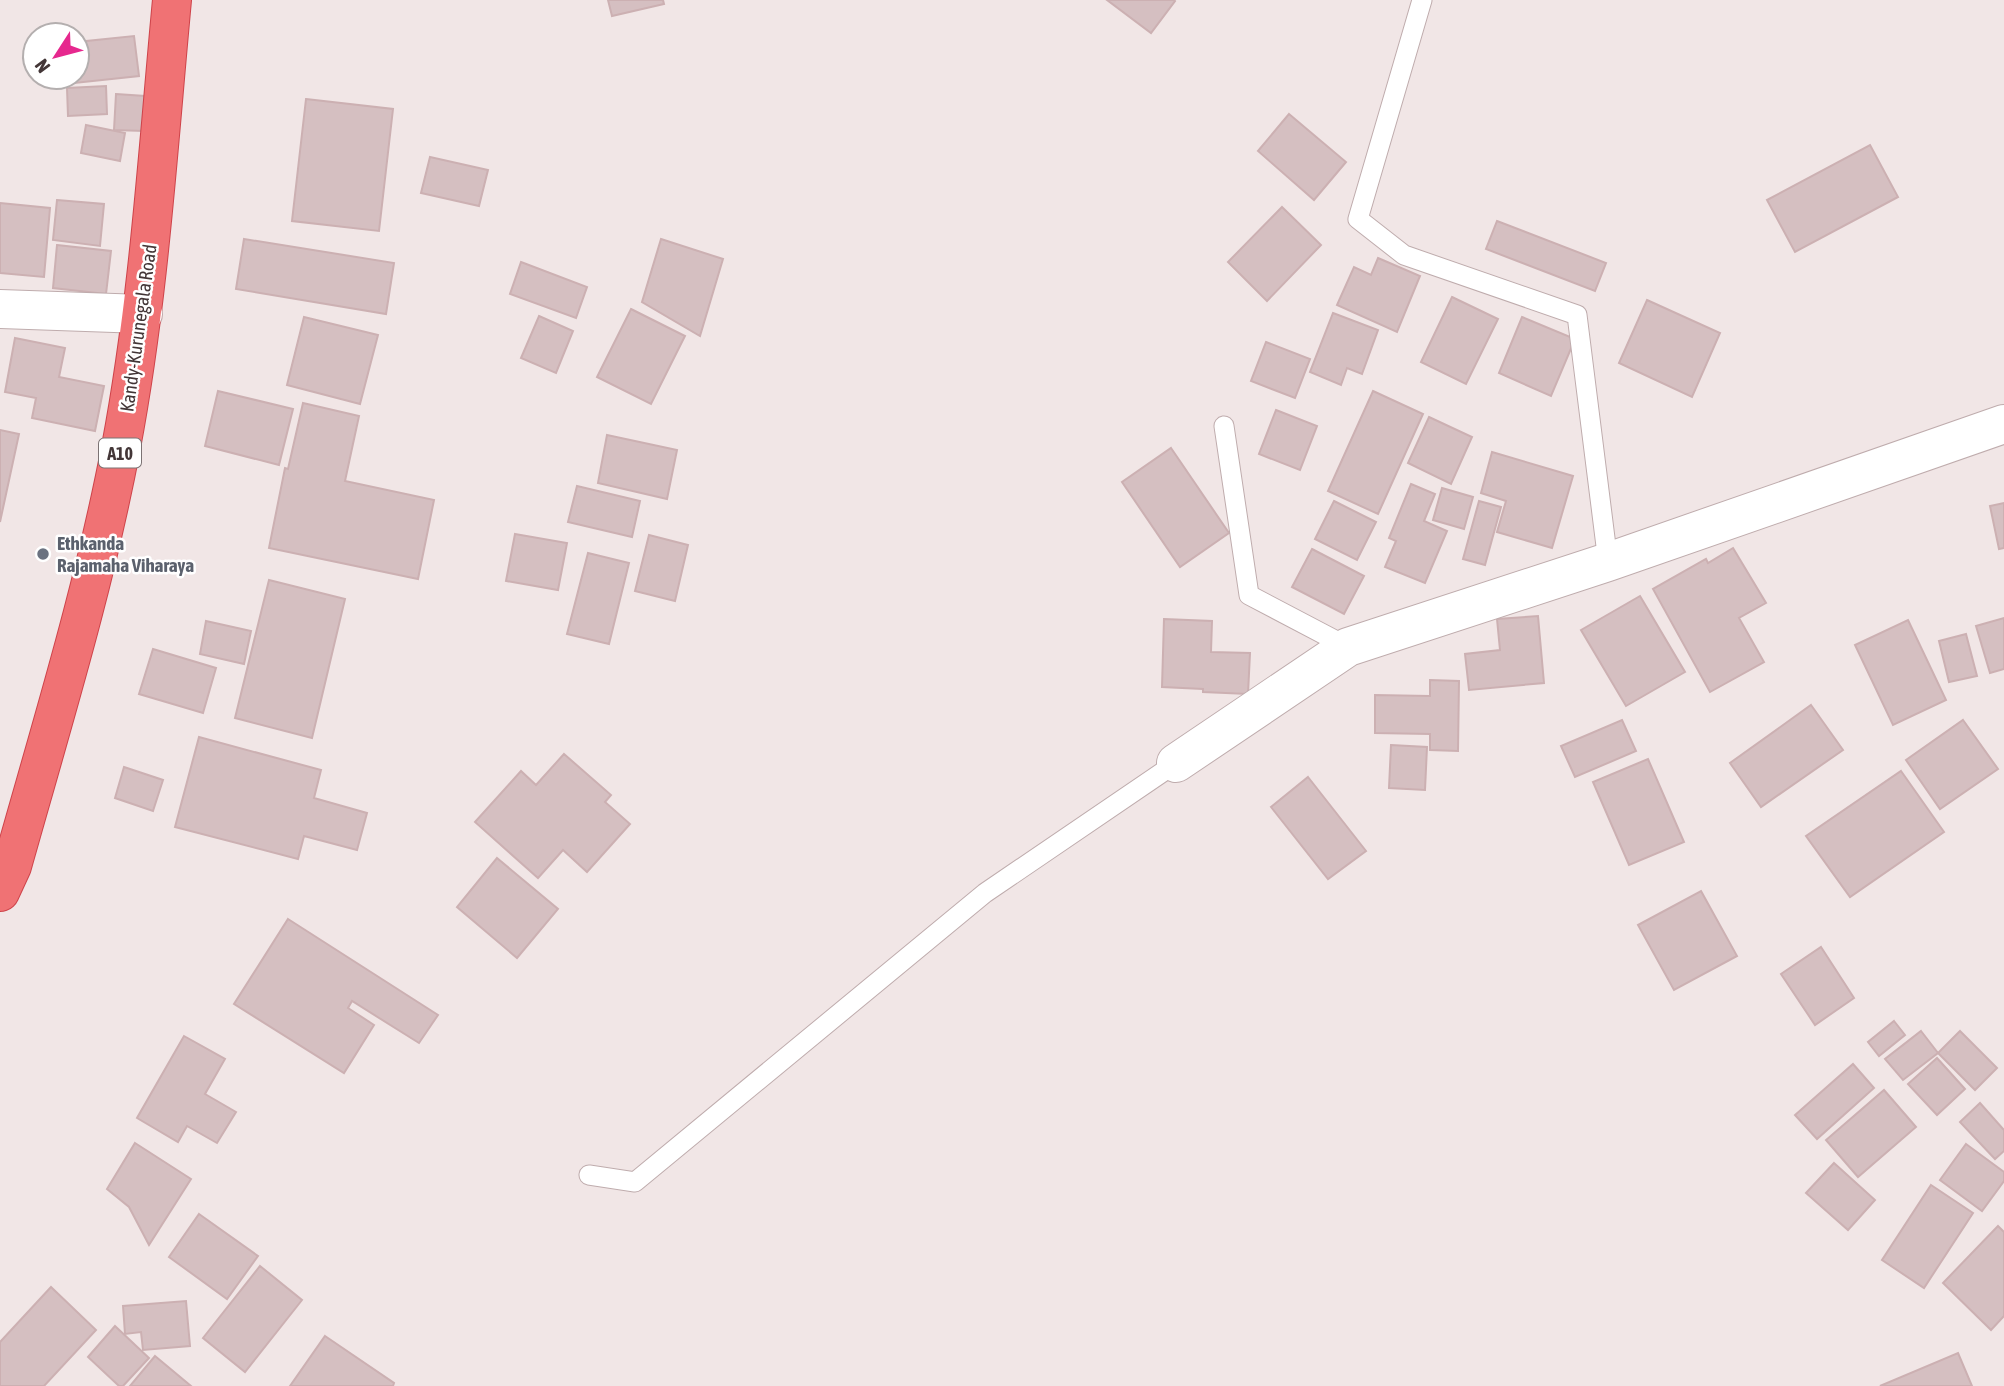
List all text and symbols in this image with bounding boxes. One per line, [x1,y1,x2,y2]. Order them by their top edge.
north arrow [21,21,91,91]
text: N [30,55,54,77]
street label: Kandy-Kurunegala Road [115,243,161,413]
road number: A10 [99,438,141,467]
place label: Ethkanda Rajamaha Viharaya [57,532,194,576]
marker: Ethkanda Rajamaha Viharaya [35,546,51,562]

